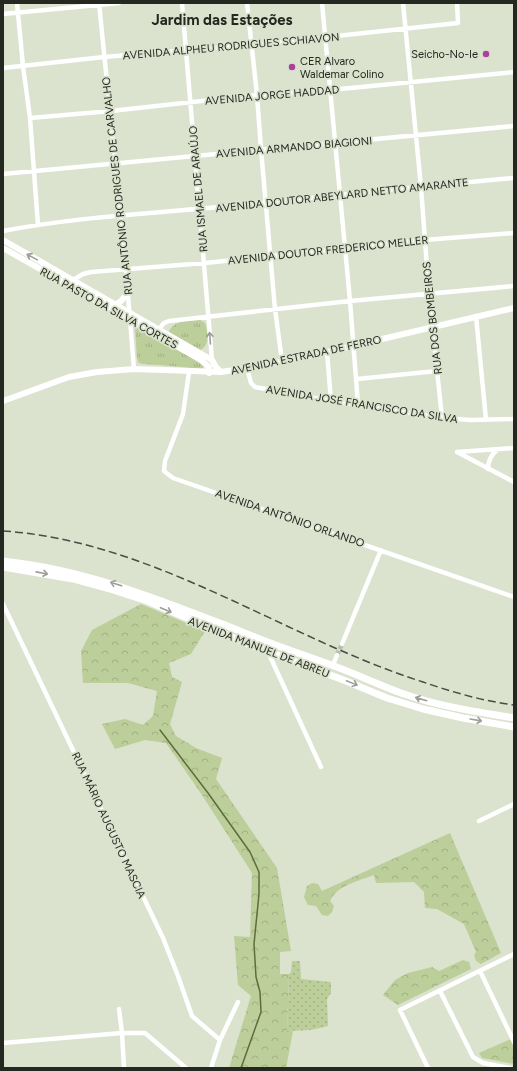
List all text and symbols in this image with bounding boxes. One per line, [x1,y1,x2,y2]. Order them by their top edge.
district label: Jardim das Estações [152,11,292,29]
street label: AVENIDA ALPHEU RODRIGUES SCHIAVON [122,31,340,62]
place label: Seicho-No-Ie [411,48,478,61]
marker: Seicho-No-Ie [481,49,491,59]
place label: CER Alvaro Waldemar Colino [300,55,384,81]
marker: CER Alvaro Waldemar Colino [287,62,297,72]
street label: RUA ANTÔNIO RODRIGUES DE CARVALHO [99,76,135,296]
street label: AVENIDA JORGE HADDAD [204,83,340,108]
street label: RUA ISMAEL DE ARAÚJO [185,125,211,253]
street label: AVENIDA ARMANDO BIAGIONI [215,134,373,161]
street label: AVENIDA DOUTOR ABEYLARD NETTO AMARANTE [215,176,469,215]
street label: AVENIDA DOUTOR FREDERICO MELLER [227,233,429,267]
one-way arrow [26,253,38,260]
street label: RUA DOS BOMBEIROS [420,261,445,375]
street label: RUA PASTO DA SILVA CORTES [37,265,180,352]
one-way arrow [207,332,214,345]
street label: AVENIDA ESTRADA DE FERRO [230,333,383,378]
street label: AVENIDA JOSÉ FRANCISCO DA SILVA [265,383,459,426]
street label: AVENIDA ANTÔNIO ORLANDO [214,486,367,550]
one-way arrow [35,569,48,577]
one-way arrow [110,580,122,588]
one-way arrow [160,607,172,614]
street label: AVENIDA MANUEL DE ABREU [186,614,331,680]
one-way arrow [345,680,357,687]
one-way arrow [415,695,428,702]
one-way arrow [469,716,482,724]
street label: RUA MÁRIO AUGUSTO MASCIA [69,750,148,901]

